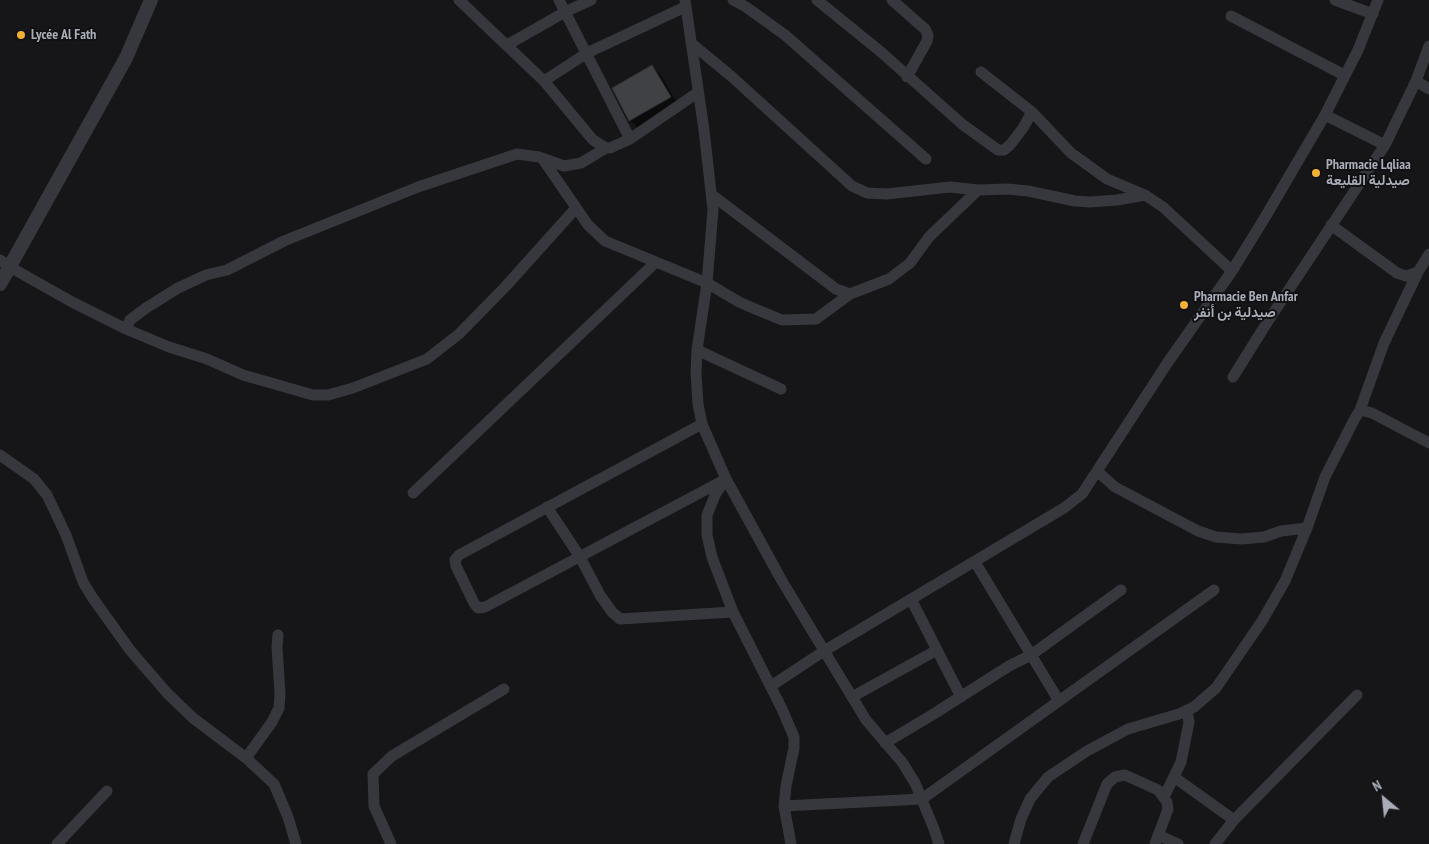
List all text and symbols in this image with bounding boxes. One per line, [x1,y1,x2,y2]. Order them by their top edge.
place label: Lycée Al Fath [31,27,96,43]
marker: Lycée Al Fath [15,29,27,41]
place label: Pharmacie Lqliaa صيدلية القليعة [1326,157,1411,190]
marker: Pharmacie Lqliaa صيدلية القليعة [1310,167,1322,179]
place label: Pharmacie Ben Anfar صيدلية بن أنفر [1194,289,1298,322]
marker: Pharmacie Ben Anfar صيدلية بن أنفر [1178,299,1190,311]
north arrow [1359,774,1409,824]
text: N [1369,776,1385,795]

